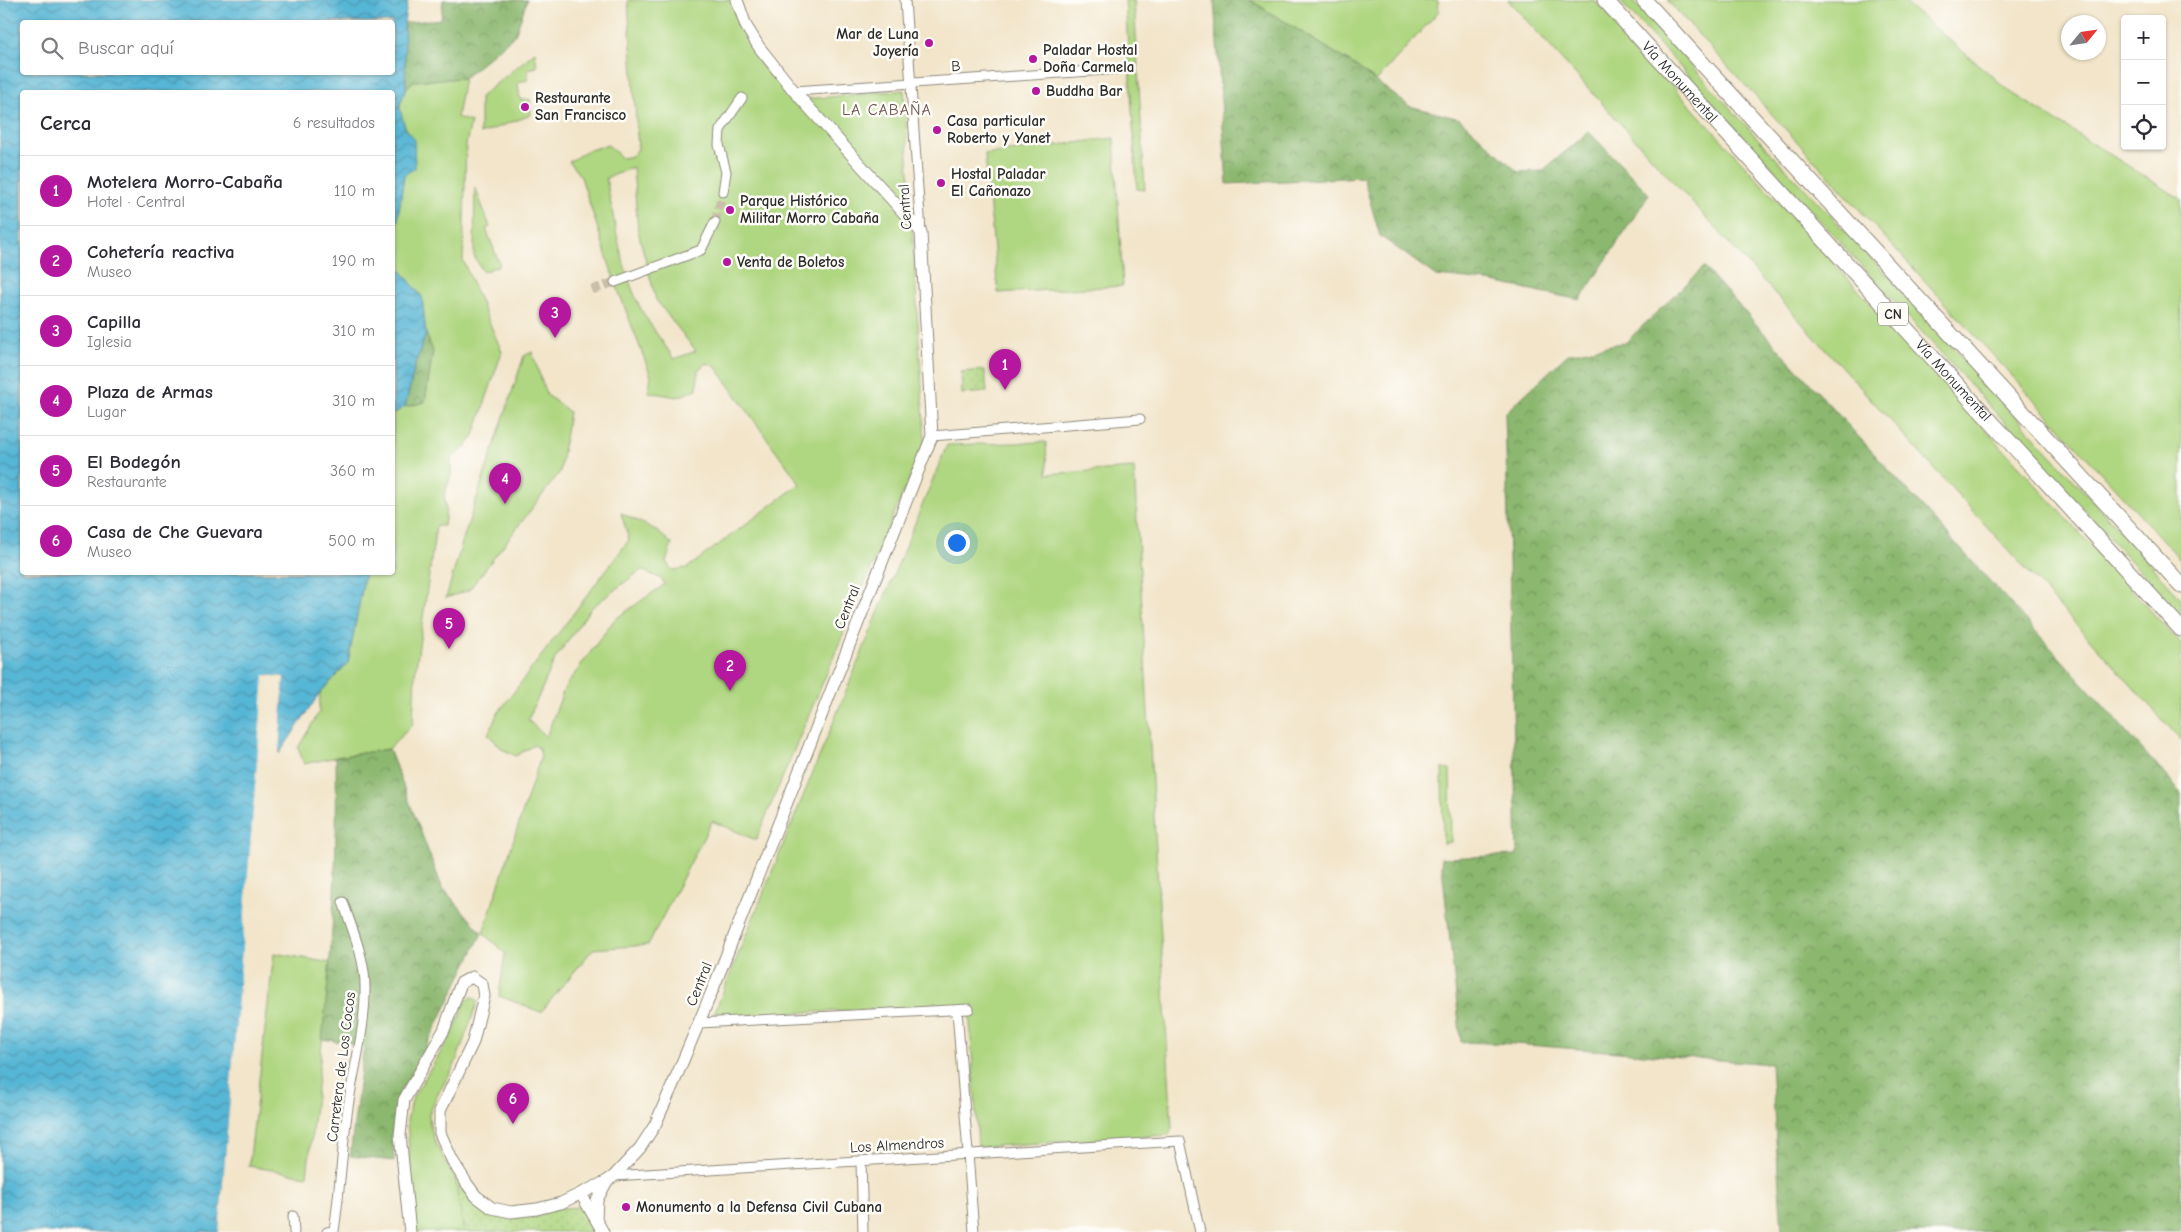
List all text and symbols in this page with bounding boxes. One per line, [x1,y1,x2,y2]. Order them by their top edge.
north arrow [2061,15,2106,60]
map controls [2121,15,2166,150]
button: + [2121,15,2166,60]
search box [20,20,395,75]
place label: Mar de Luna Joyería [836,25,919,60]
icon: search [38,34,66,62]
text: Buscar aquí [78,37,174,59]
marker: Mar de Luna Joyería [923,37,935,49]
street label: Vía Monumental [1638,37,1722,126]
place label: Paladar Hostal Doña Carmela [1043,41,1137,76]
marker: Paladar Hostal Doña Carmela [1027,53,1039,65]
street label: B [951,57,961,75]
button: − [2121,60,2166,105]
place label: Buddha Bar [1046,82,1122,100]
marker: Buddha Bar [1030,85,1042,97]
place label: Restaurante San Francisco [535,89,626,124]
marker: Restaurante San Francisco [519,101,531,113]
district label: LA CABAÑA [842,101,932,119]
button: locate [2121,105,2166,150]
text: Cerca [40,111,91,135]
place label: Casa particular Roberto y Yanet [947,112,1052,147]
text: 6 resultados [293,114,375,132]
marker: Casa particular Roberto y Yanet [931,124,943,136]
place label: Hostal Paladar El Cañonazo [951,165,1045,200]
text: Motelera Morro-Cabaña [87,171,283,193]
marker: Hostal Paladar El Cañonazo [935,177,947,189]
text: 1 [53,182,59,200]
text: 110 m [334,182,375,200]
street label: Central [894,183,916,231]
place label: Parque Histórico Militar Morro Cabaña [740,192,879,227]
text: Hotel · Central [87,193,185,211]
marker: Parque Histórico Militar Morro Cabaña [724,204,736,216]
text: Cohetería reactiva [87,241,235,263]
text: 2 [52,252,60,270]
text: 190 m [332,252,375,270]
place label: Venta de Boletos [737,253,844,271]
marker: Venta de Boletos [721,256,733,268]
text: Museo [87,263,132,281]
pin: 3 [539,297,571,338]
road number: CN [1878,302,1908,326]
text: Capilla [87,311,141,333]
text: 3 [52,322,60,340]
text: 310 m [332,322,375,340]
text: Iglesia [87,333,132,351]
street label: Vía Monumental [1912,336,1995,425]
pin: 1 [989,349,1021,390]
text: Plaza de Armas [87,381,213,403]
text: 4 [52,392,60,410]
text: 310 m [332,392,375,410]
text: Lugar [87,403,126,421]
text: El Bodegón [87,451,181,473]
text: 5 [52,462,60,480]
text: 360 m [330,462,375,480]
pin: 4 [489,463,521,504]
text: Restaurante [87,473,167,491]
text: Casa de Che Guevara [87,521,263,543]
your location [944,530,970,556]
text: 6 [52,532,60,550]
text: 500 m [328,532,375,550]
text: Museo [87,543,132,561]
street label: Central [830,582,864,632]
pin: 5 [433,608,465,649]
pin: 2 [714,650,746,691]
street label: Central [682,959,716,1009]
street label: Carretera de Los Cocos [323,991,359,1143]
pin: 6 [497,1083,529,1124]
street label: Los Almendros [849,1134,945,1156]
place label: Monumento a la Defensa Civil Cubana [636,1198,882,1216]
marker: Monumento a la Defensa Civil Cubana [620,1201,632,1213]

